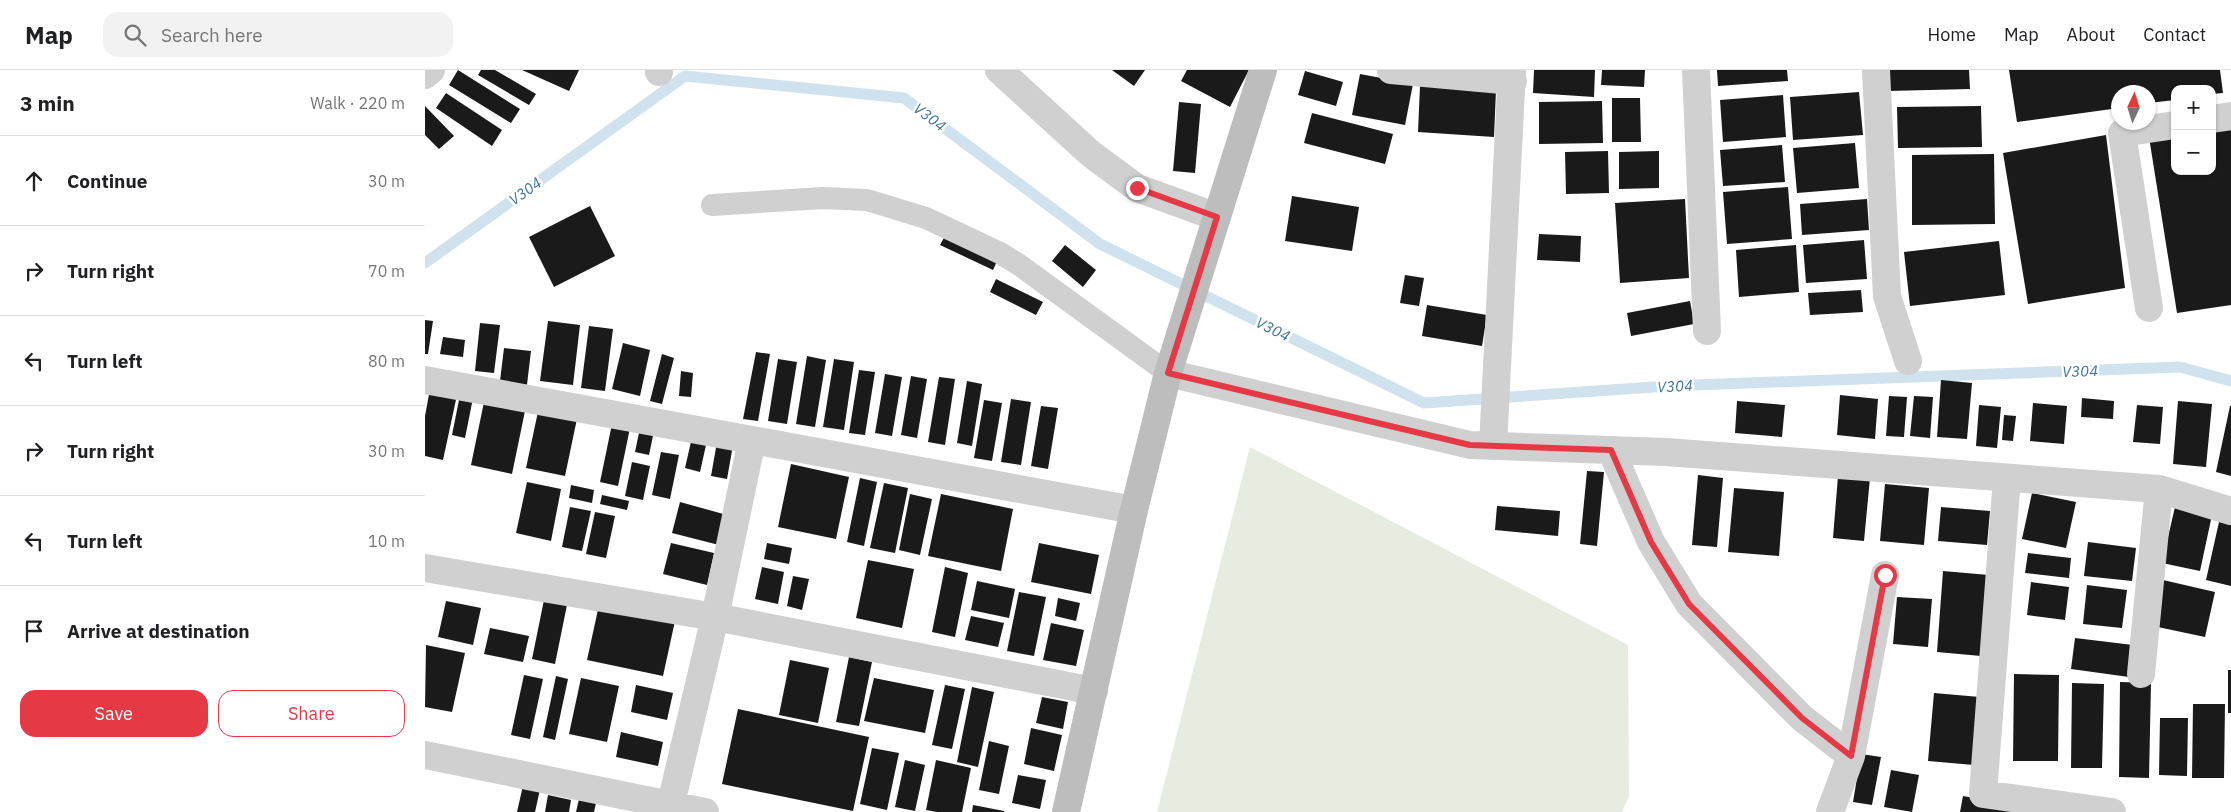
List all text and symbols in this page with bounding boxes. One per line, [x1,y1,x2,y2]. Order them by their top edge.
search box [103,12,453,57]
text: Map [25,19,73,51]
icon: search [121,21,149,49]
text: Search here [161,23,263,47]
text: Home [1928,23,1976,46]
text: Map [2004,23,2039,46]
text: About [2067,23,2115,46]
text: Contact [2143,23,2206,46]
north arrow [2111,85,2156,130]
map controls [2171,85,2216,175]
button: + [2171,85,2216,130]
text: 3 min [20,89,75,117]
text: Walk · 220 m [310,93,405,113]
water label: V304 [910,99,950,135]
button: − [2171,130,2216,175]
icon: ahead [20,167,48,195]
text: Continue [67,169,147,193]
text: 30 m [368,171,405,191]
water label: V304 [505,173,545,209]
route end [1126,177,1149,200]
icon: right [20,257,48,285]
text: Turn right [67,259,154,283]
text: 70 m [368,261,405,281]
water label: V304 [1253,313,1293,345]
icon: left [20,347,48,375]
text: Turn left [67,349,143,373]
text: 80 m [368,351,405,371]
water label: V304 [2062,361,2098,381]
water label: V304 [1657,376,1693,396]
icon: right [20,437,48,465]
text: Turn right [67,439,154,463]
text: 30 m [368,441,405,461]
icon: left [20,527,48,555]
text: Turn left [67,529,143,553]
text: 10 m [368,531,405,551]
route start [1874,564,1897,587]
icon: arrive [20,617,48,645]
text: Arrive at destination [67,619,250,643]
button: Save [20,690,208,737]
button: Share [218,690,405,737]

